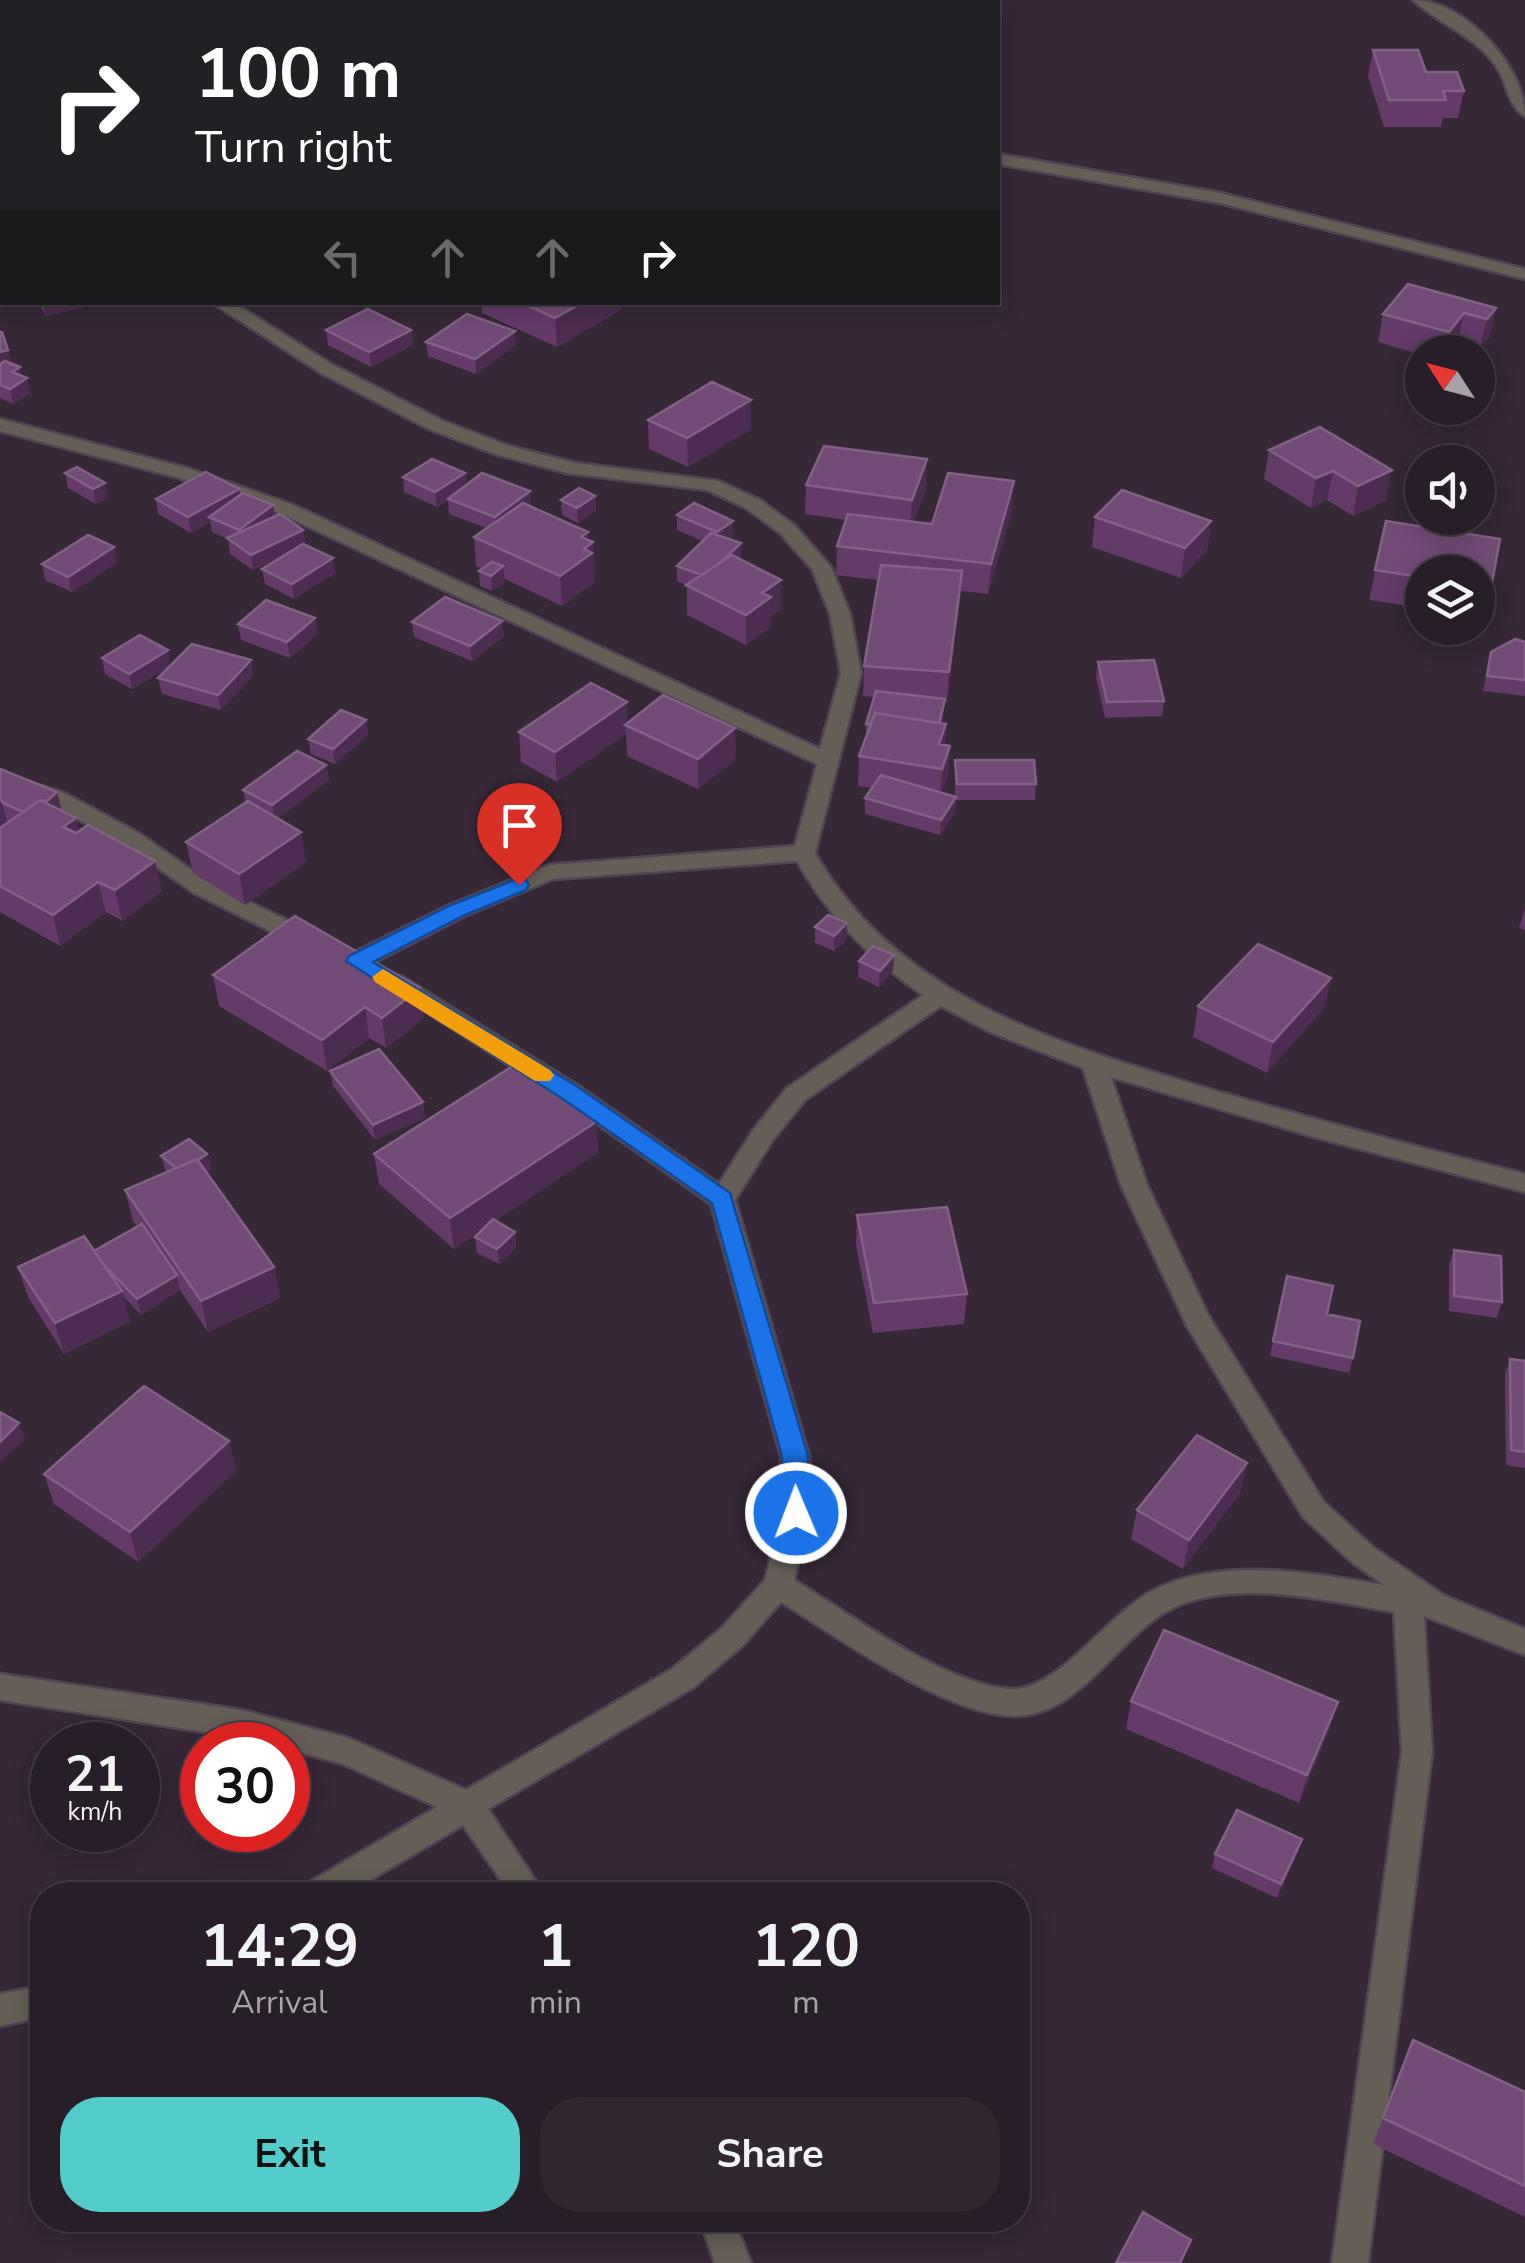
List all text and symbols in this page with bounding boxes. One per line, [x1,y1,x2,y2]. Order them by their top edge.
text: 100 m [195,26,401,122]
icon: right [30,40,160,170]
text: Turn right [195,117,392,178]
icon: left [315,230,370,285]
icon: ahead [420,230,475,285]
icon: ahead [525,230,580,285]
icon: right [630,230,685,285]
north arrow [1405,335,1495,425]
map controls [1405,335,1495,645]
button: sound [1405,445,1495,535]
button: layers [1405,555,1495,645]
pin [477,783,562,886]
icon: arrive [492,798,547,853]
position arrow [744,1461,848,1565]
speed limit sign: 30 [180,1722,310,1852]
text: 21 [65,1740,125,1809]
text: km/h [67,1795,123,1829]
text: 14:29 [200,1905,359,1987]
text: 1 [537,1905,573,1987]
text: 120 [752,1905,860,1987]
text: Arrival [231,1981,328,2024]
text: min [529,1981,582,2024]
text: m [792,1981,820,2024]
button: Exit [60,2097,520,2212]
button: Share [540,2097,1000,2212]

